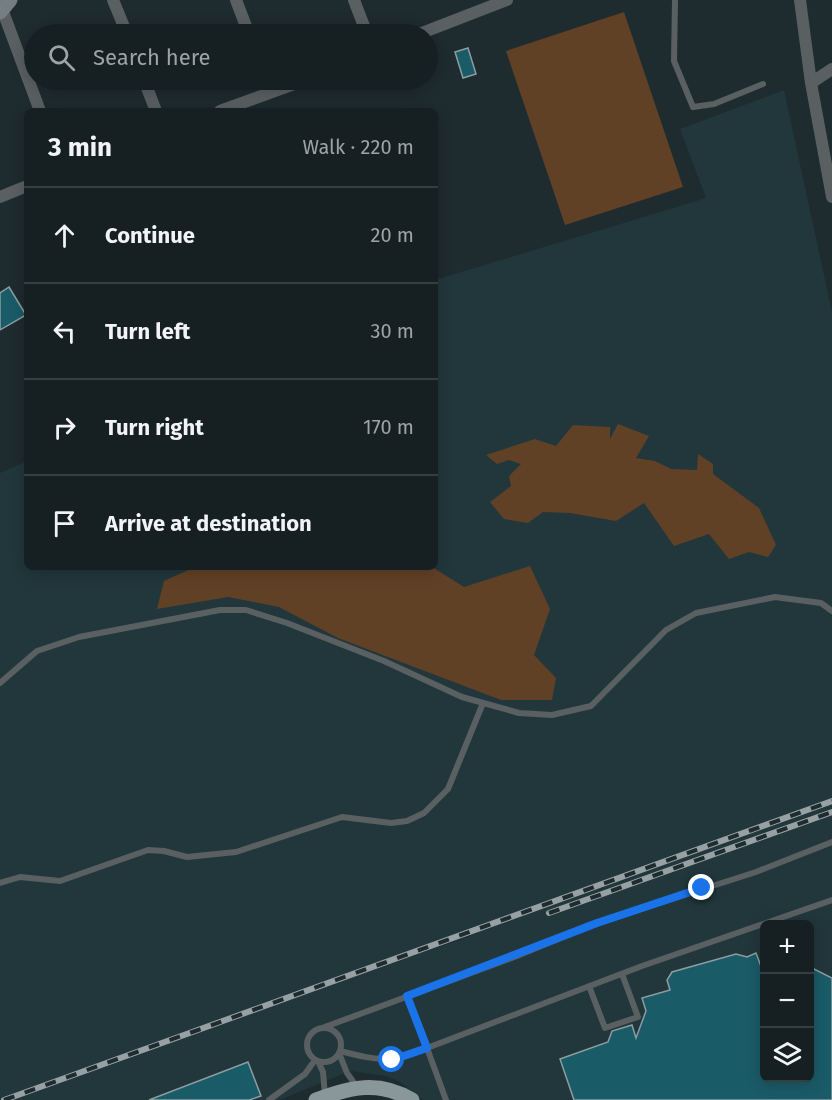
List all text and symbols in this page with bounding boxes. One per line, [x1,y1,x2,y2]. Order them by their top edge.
search box [24,24,438,90]
icon: search [45,41,78,74]
text: Search here [93,44,211,71]
text: 3 min [48,132,112,163]
text: Walk · 220 m [303,135,414,159]
icon: ahead [48,219,81,252]
text: Continue [105,222,195,249]
text: 20 m [371,223,414,247]
icon: left [48,315,81,348]
text: Turn left [105,318,190,345]
text: 30 m [370,319,414,343]
icon: right [48,411,81,444]
text: Turn right [105,414,204,441]
text: 170 m [363,415,414,439]
icon: arrive [48,507,81,540]
text: Arrive at destination [105,510,312,537]
route end [688,874,714,900]
map controls [760,920,814,1082]
button: + [760,920,814,974]
button: − [760,974,814,1028]
button: layers [760,1028,814,1082]
route start [378,1046,404,1072]

